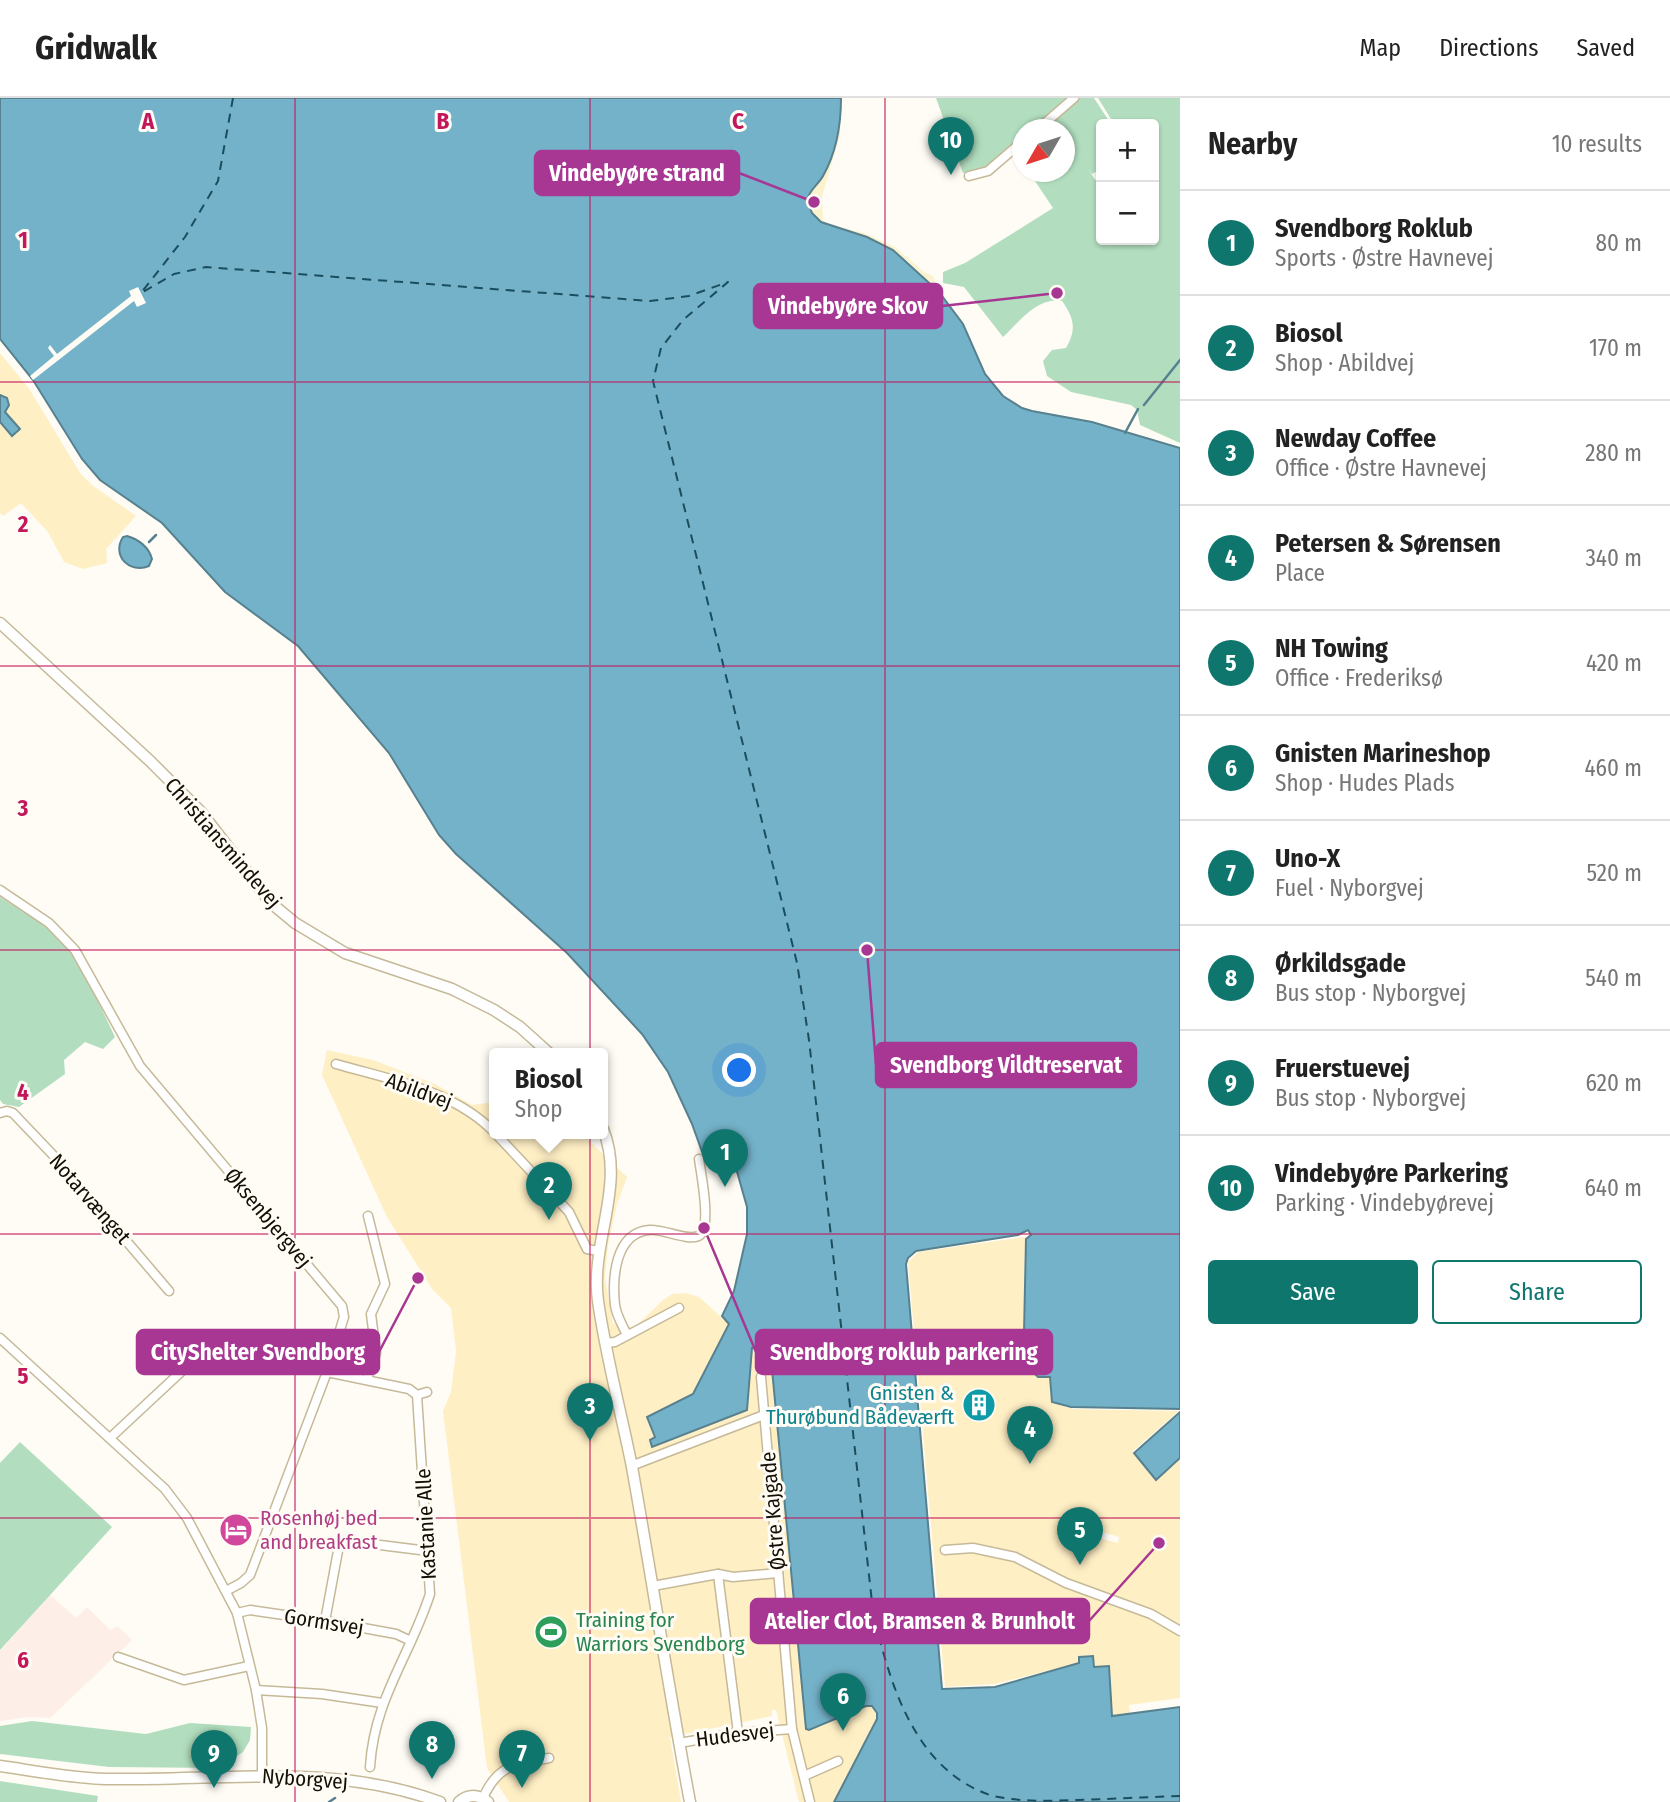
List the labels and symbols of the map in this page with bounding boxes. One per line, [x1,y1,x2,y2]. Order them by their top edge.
text: A [141,107,155,135]
text: B [437,107,450,135]
text: C [732,107,744,135]
pin: 10 [928,117,974,175]
north arrow [1012,119,1075,182]
callout: Vindebyøre strand [535,151,739,195]
text: Vindebyøre strand [548,159,725,187]
text: 1 [18,226,28,254]
callout: Vindebyøre Skov [754,284,942,328]
text: Vindebyøre Skov [767,292,928,320]
text: 2 [17,510,29,538]
street label: Christiansmindevej [159,772,287,914]
text: 3 [17,794,29,822]
callout: Svendborg Vildtreservat [876,1043,1136,1087]
text: Svendborg Vildtreservat [890,1051,1123,1079]
your location [722,1053,756,1087]
street label: Abildvej [382,1067,456,1115]
text: 4 [17,1078,29,1106]
pin: 1 [702,1129,748,1187]
street label: Notarvænget [44,1149,136,1250]
pin: 2 [526,1162,572,1220]
street label: Øksenbjergvej [219,1163,317,1273]
callout: CityShelter Svendborg [137,1330,379,1374]
callout: Svendborg roklub parkering [756,1330,1052,1374]
text: CityShelter Svendborg [151,1338,366,1366]
text: Svendborg roklub parkering [770,1338,1039,1366]
text: 5 [17,1362,29,1390]
place label: Gnisten & Thurøbund Bådeværft [766,1380,954,1430]
pin: 3 [567,1383,613,1441]
building icon: Gnisten & Thurøbund Bådeværft [960,1386,998,1424]
pin: 4 [1007,1406,1053,1464]
street label: Østre Kajgade [755,1451,791,1571]
street label: Kastanie Alle [410,1468,442,1580]
place label: Rosenhøj bed and breakfast [260,1505,378,1555]
pin: 5 [1057,1507,1103,1565]
hotel icon: Rosenhøj bed and breakfast [217,1511,255,1549]
callout: Atelier Clot, Bramsen & Brunholt [751,1599,1089,1643]
street label: Gormsvej [282,1603,366,1641]
place label: Training for Warriors Svendborg [576,1607,745,1657]
text: Atelier Clot, Bramsen & Brunholt [764,1607,1076,1635]
sports icon: Training for Warriors Svendborg [532,1613,570,1651]
text: 6 [17,1646,29,1674]
pin: 6 [820,1673,866,1731]
street label: Hudesvej [694,1717,776,1753]
pin: 8 [409,1721,455,1779]
pin: 9 [191,1730,237,1788]
pin: 7 [499,1730,545,1788]
street label: Nyborgvej [261,1763,349,1795]

